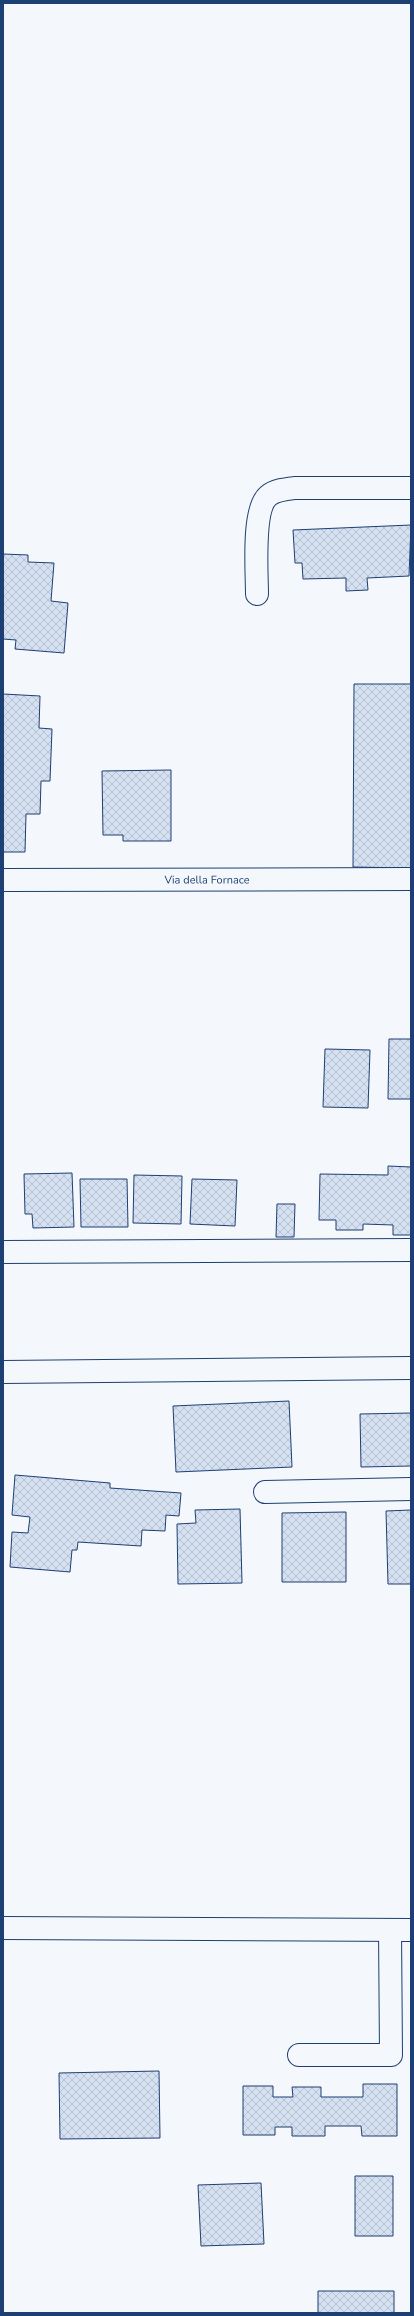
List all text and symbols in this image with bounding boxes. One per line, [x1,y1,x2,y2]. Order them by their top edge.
street label: Via della Fornace [163,872,250,888]

